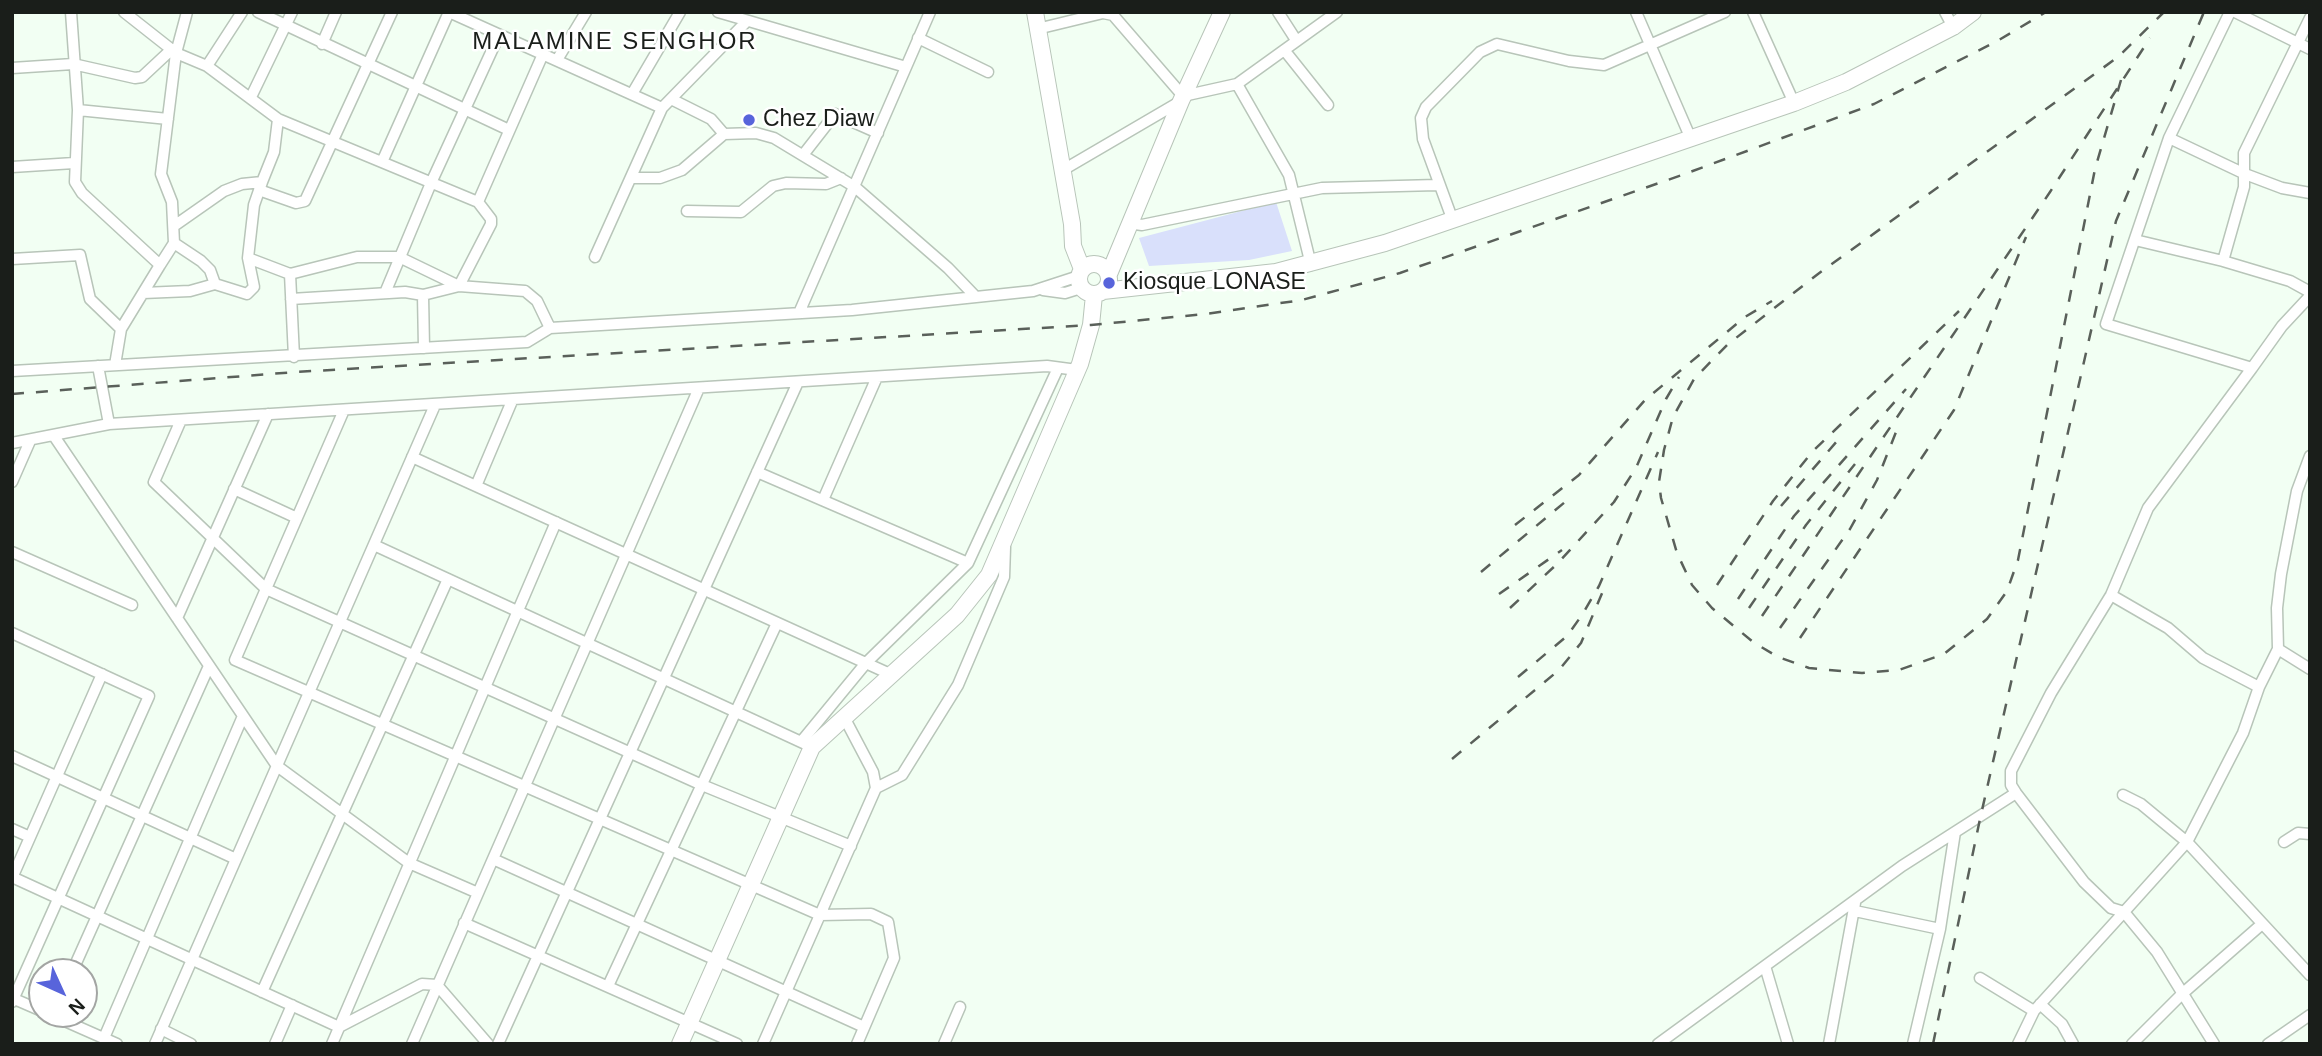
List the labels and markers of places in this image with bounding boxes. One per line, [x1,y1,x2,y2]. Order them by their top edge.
place label: Chez Diaw [763,106,874,134]
marker: Chez Diaw [741,112,757,128]
place label: Kiosque LONASE [1123,269,1306,297]
marker: Kiosque LONASE [1101,275,1117,291]

